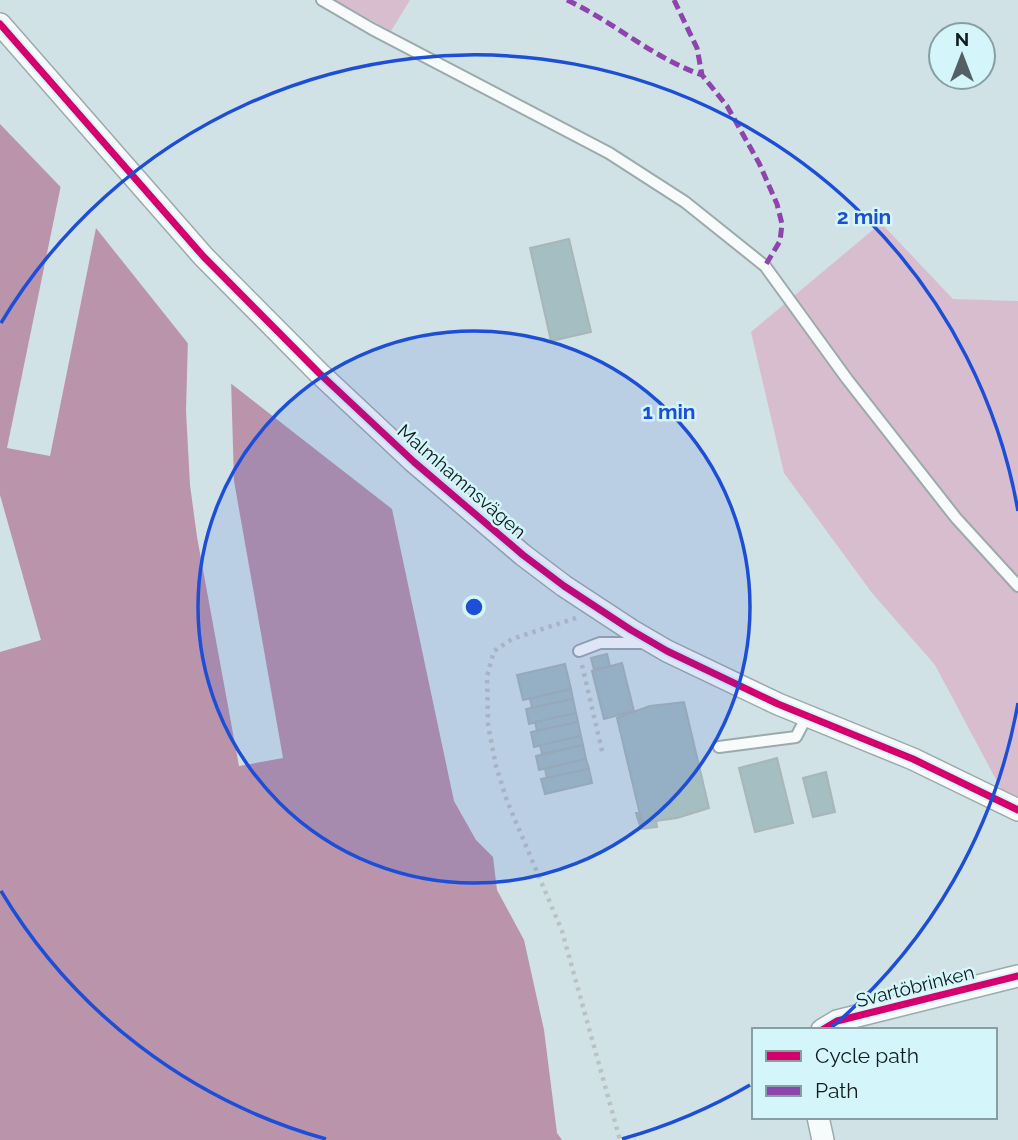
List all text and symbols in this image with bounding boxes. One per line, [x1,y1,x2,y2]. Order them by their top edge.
north arrow [927,21,997,91]
text: N [955,28,969,50]
text: 2 min [837,204,891,229]
text: 1 min [642,399,696,424]
street label: Malmhamnsvägen [393,419,531,543]
centre of rings [462,595,486,619]
street label: Svartöbrinken [854,961,976,1011]
legend [752,1028,997,1119]
text: Cycle path [815,1043,919,1068]
text: Path [815,1078,859,1103]

